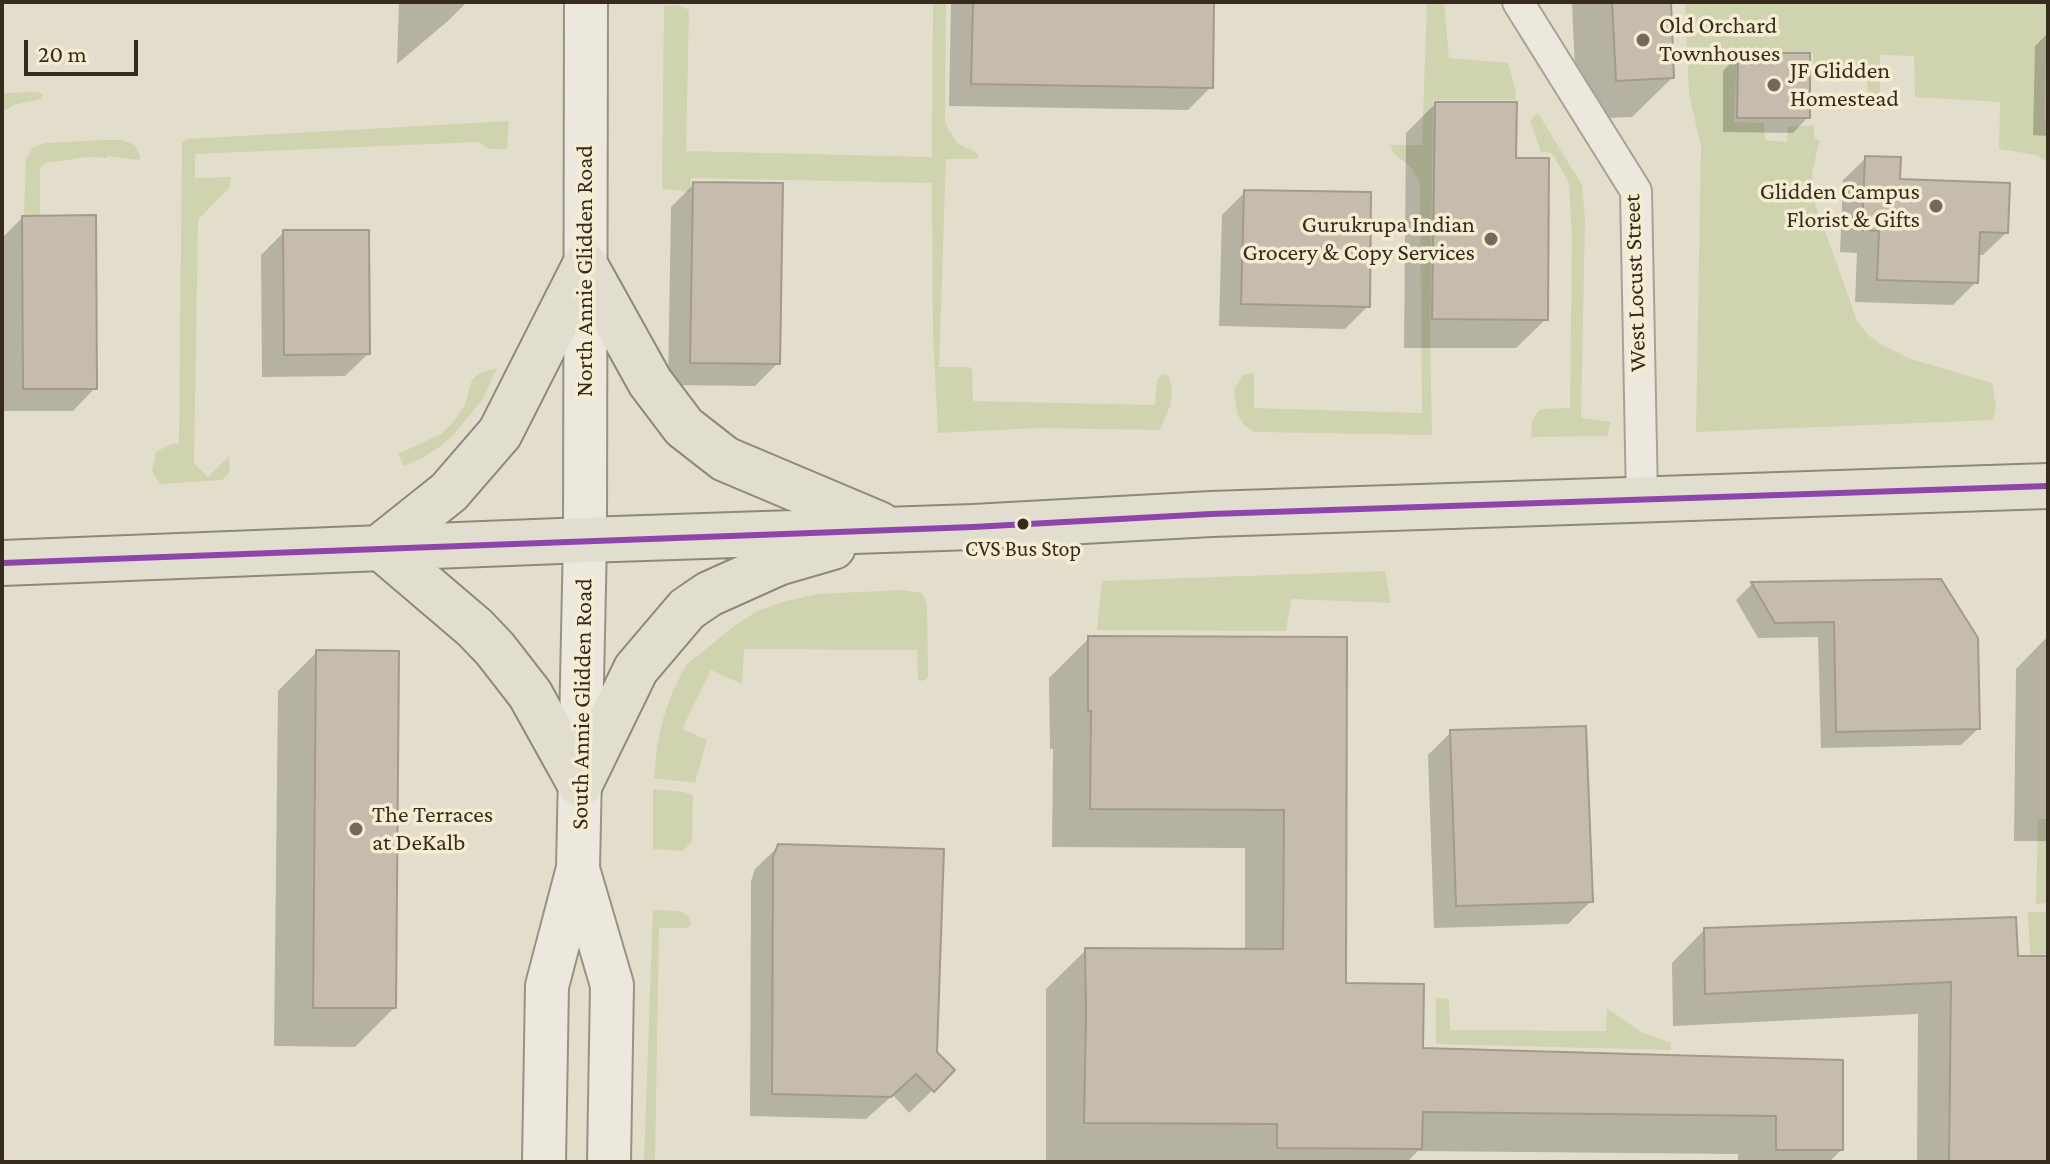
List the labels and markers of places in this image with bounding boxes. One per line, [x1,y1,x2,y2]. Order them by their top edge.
place label: Old Orchard Townhouses [1659,12,1780,68]
marker: Old Orchard Townhouses [1634,31,1652,49]
place label: JF Glidden Homestead [1790,57,1899,113]
marker: JF Glidden Homestead [1765,76,1783,94]
place label: Glidden Campus Florist & Gifts [1760,178,1920,234]
marker: Glidden Campus Florist & Gifts [1927,197,1945,215]
place label: Gurukrupa Indian Grocery & Copy Services [1243,211,1475,267]
marker: Gurukrupa Indian Grocery & Copy Services [1482,230,1500,248]
marker: CVS Bus Stop [1015,516,1031,532]
place label: CVS Bus Stop [965,536,1081,562]
place label: The Terraces at DeKalb [372,801,493,857]
marker: The Terraces at DeKalb [347,820,365,838]

